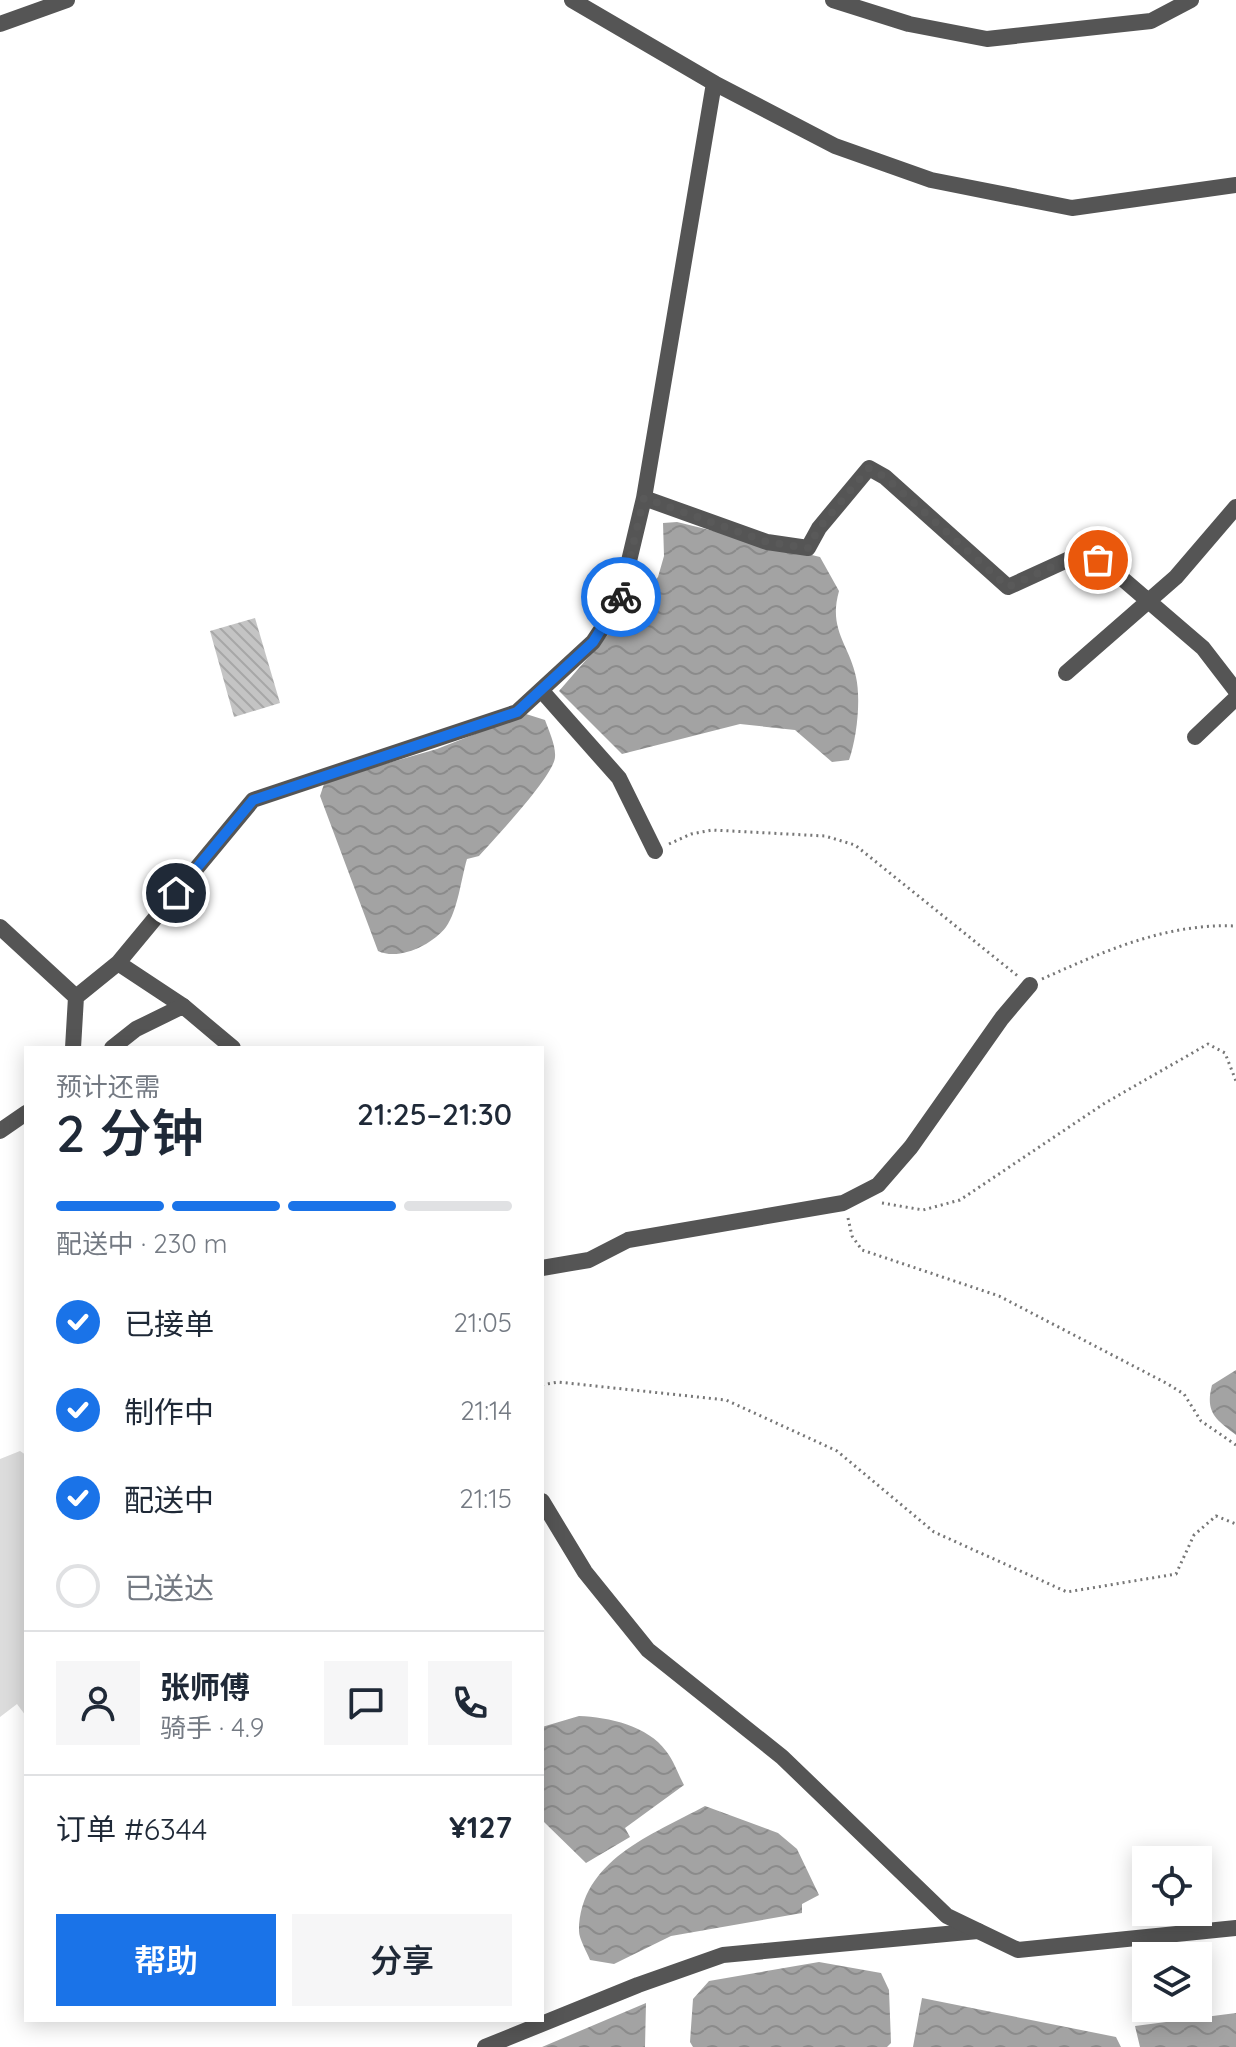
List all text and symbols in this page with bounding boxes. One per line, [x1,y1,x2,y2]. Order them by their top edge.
pin [1064,526,1132,594]
icon: bag [1076,538,1120,582]
courier [581,557,661,637]
icon: bike [599,575,643,619]
pin [142,859,210,927]
icon: home [154,871,198,915]
text: 预计还需 [56,1070,160,1103]
text: 21:25–21:30 [357,1095,512,1133]
text: 2 分钟 [56,1100,204,1165]
text: 配送中 · 230 m [56,1227,228,1260]
icon: check [56,1300,100,1344]
text: 已接单 [124,1305,214,1343]
text: 21:05 [453,1306,512,1339]
icon: check [56,1388,100,1432]
text: 制作中 [124,1393,214,1431]
text: 21:14 [460,1394,512,1427]
icon: check [56,1476,100,1520]
text: 配送中 [124,1481,214,1519]
text: 21:15 [459,1482,512,1515]
text: 已送达 [124,1569,214,1607]
button: person [56,1661,140,1745]
button: chat [324,1661,408,1745]
button: phone [428,1661,512,1745]
text: 张师傅 [160,1668,250,1706]
text: 骑手 · 4.9 [160,1711,264,1744]
text: ¥127 [449,1808,512,1846]
text: 订单 #6344 [56,1810,207,1848]
map controls [1132,1846,1212,2022]
button: locate [1132,1846,1212,1926]
button: 帮助 [56,1914,276,2006]
button: 分享 [292,1914,512,2006]
button: layers [1132,1942,1212,2022]

